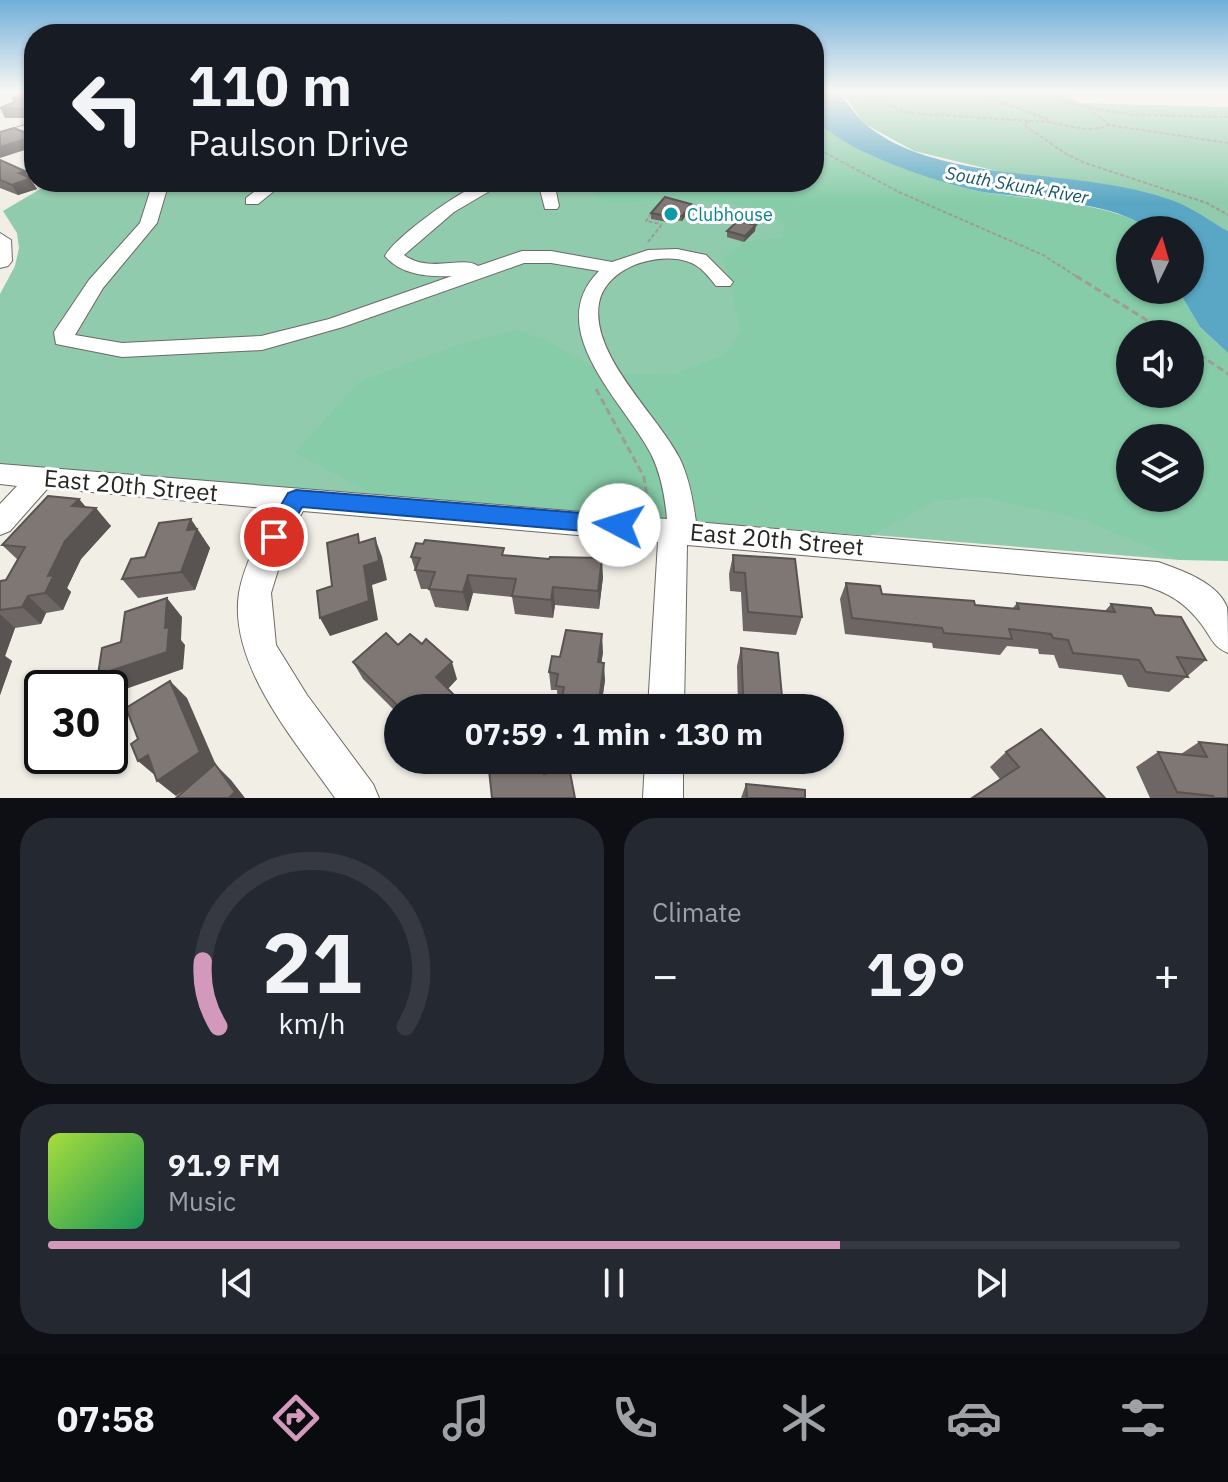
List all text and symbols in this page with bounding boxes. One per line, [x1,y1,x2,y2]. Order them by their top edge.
text: 110 m [188,49,352,121]
icon: left [56,56,160,160]
text: Paulson Drive [188,119,409,166]
water label: South Skunk River [944,161,1091,209]
place label: Clubhouse [687,203,773,226]
marker: Clubhouse [662,205,680,223]
north arrow [1116,216,1204,304]
map controls [1116,216,1204,512]
button: sound [1116,320,1204,408]
button: layers [1116,424,1204,512]
street label: East 20th Street [43,461,219,509]
position arrow [577,483,661,567]
pin [240,503,308,571]
icon: arrive [252,515,296,559]
street label: East 20th Street [689,515,865,563]
speed limit sign: 30 [24,670,128,774]
text: 07:59 · 1 min · 130 m [465,714,763,753]
text: Climate [652,895,742,929]
text: 21 [262,908,362,1016]
text: 19° [866,934,966,1013]
text: − [652,946,678,1003]
text: + [1154,946,1180,1003]
text: km/h [278,1005,346,1042]
text: 91.9 FM [168,1145,281,1184]
text: Music [168,1184,236,1218]
icon: previous [215,1261,259,1305]
icon: pause [592,1261,636,1305]
icon: next [969,1261,1013,1305]
icon: directions [268,1390,324,1446]
icon: music [438,1390,494,1446]
icon: phone [607,1390,663,1446]
icon: climate [776,1390,832,1446]
icon: car [946,1390,1002,1446]
icon: filters [1115,1390,1171,1446]
text: 07:58 [57,1395,155,1442]

